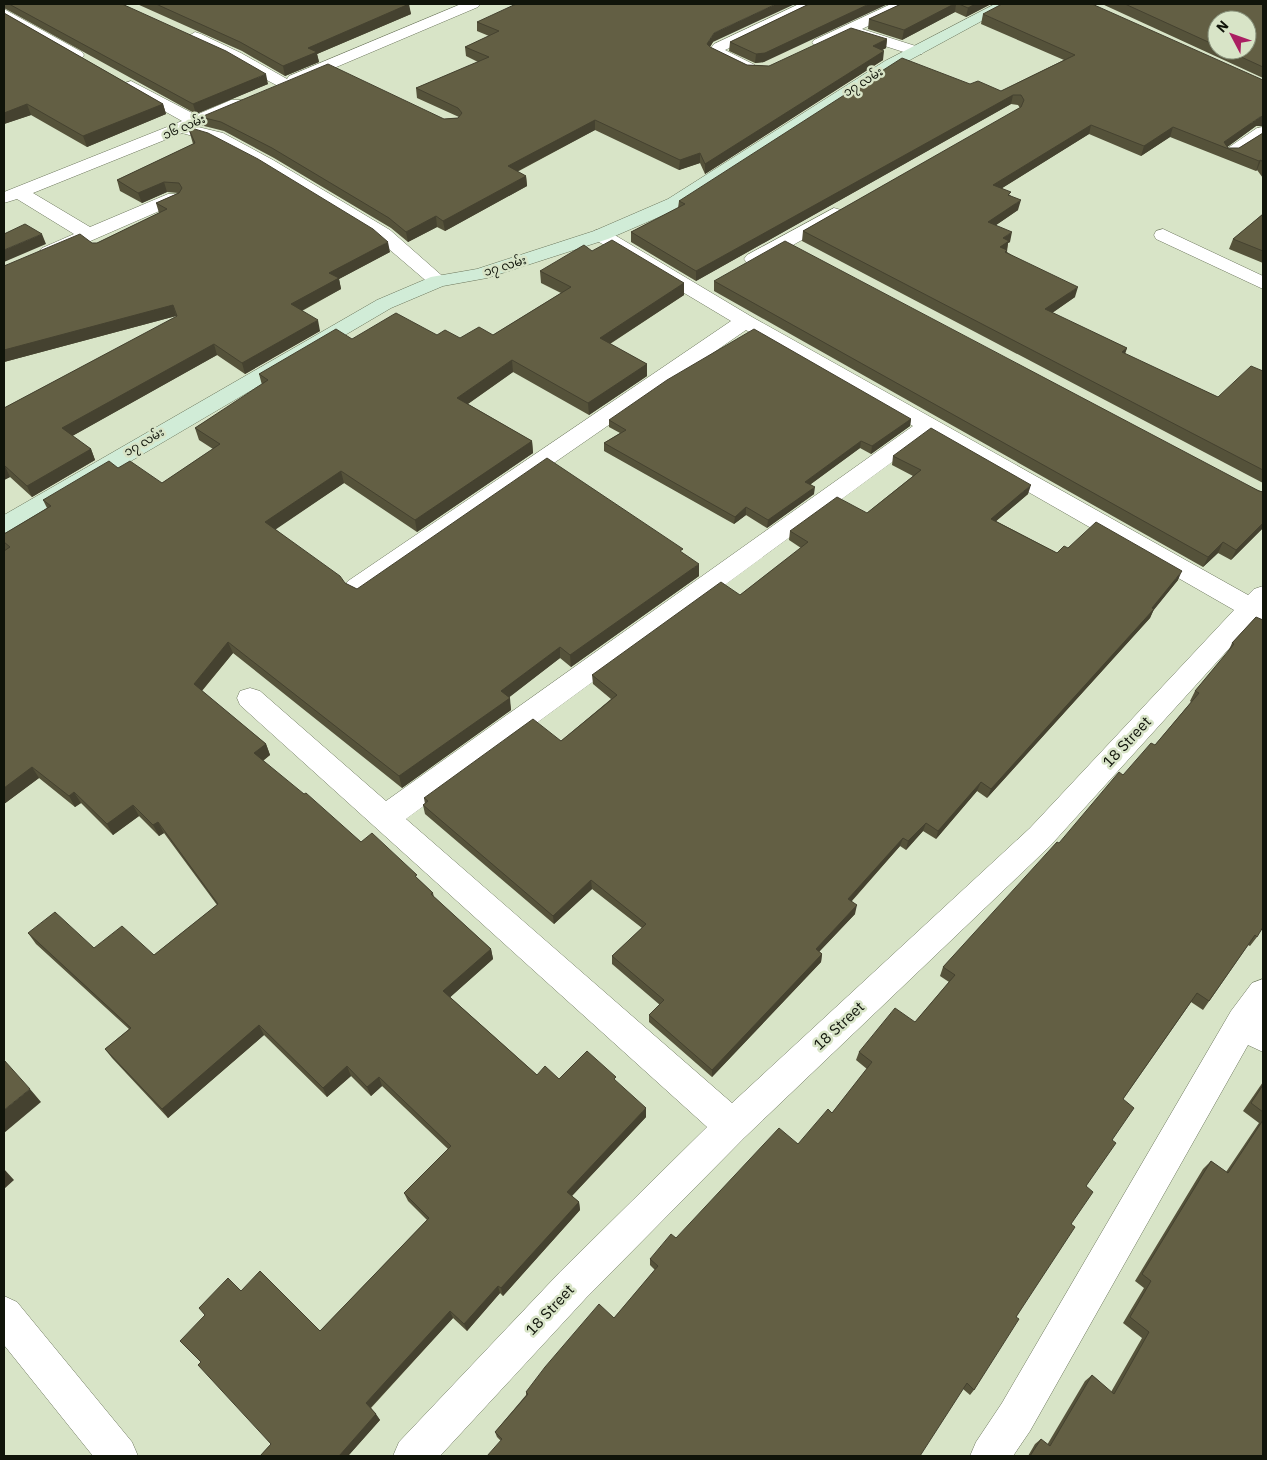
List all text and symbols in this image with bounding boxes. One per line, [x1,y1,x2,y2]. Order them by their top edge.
north arrow [1207,10,1257,60]
text: N [1212,17,1232,36]
street label: ၁၇ လမ်း [840,63,887,102]
street label: ၁၆ လမ်း [160,110,207,142]
street label: ၁၇ လမ်း [481,251,529,282]
street label: ၁၇ လမ်း [121,423,168,462]
street label: 18 Street [1098,712,1155,771]
street label: 18 Street [809,997,868,1054]
street label: 18 Street [521,1280,578,1339]

